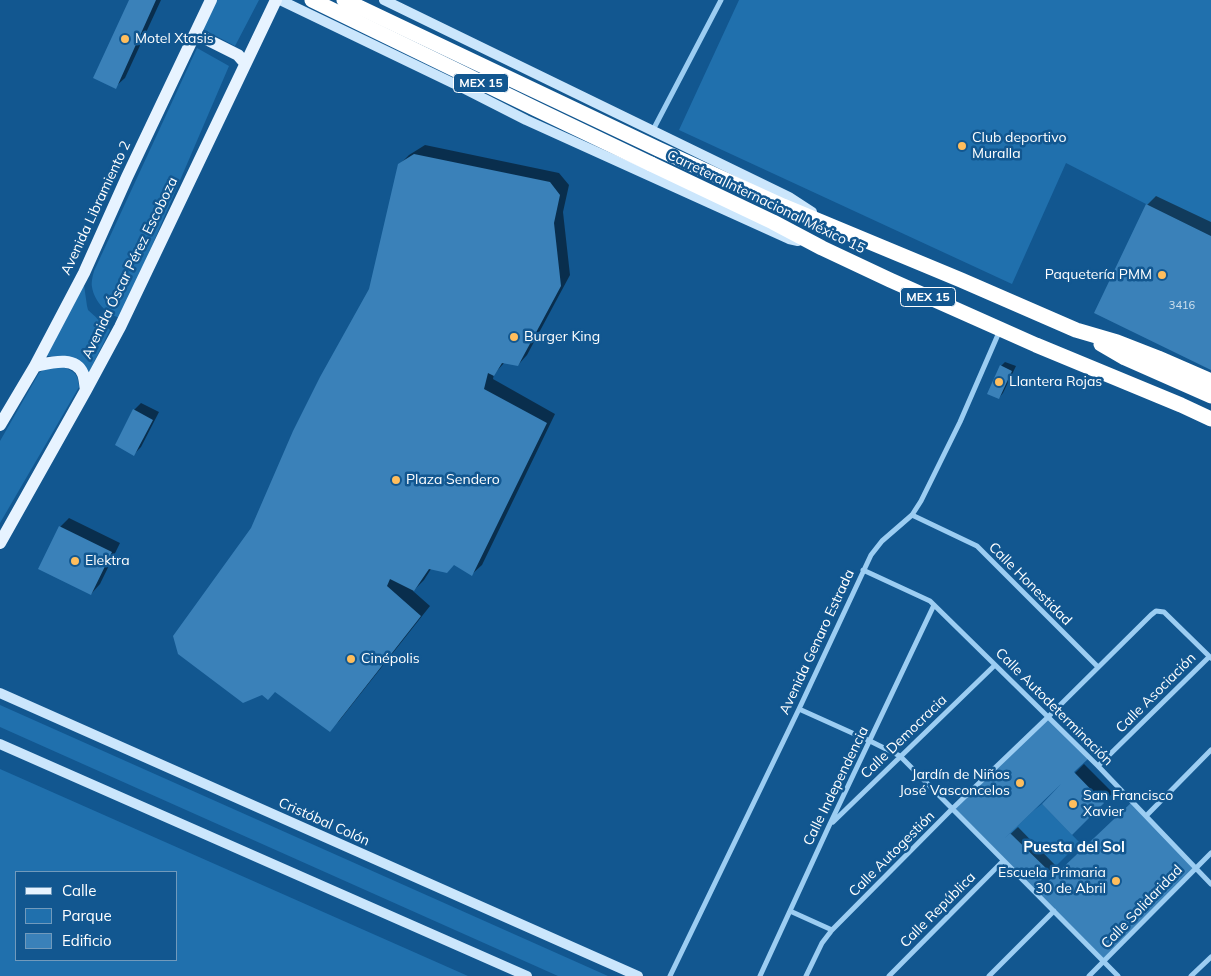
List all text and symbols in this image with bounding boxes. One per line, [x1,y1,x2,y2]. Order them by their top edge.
place label: Motel Xtasis [135,31,214,47]
marker: Motel Xtasis [119,33,131,45]
road number: MEX 15 [454,74,508,92]
place label: Club deportivo Muralla [972,130,1066,162]
street label: Avenida Libramiento 2 [58,138,134,278]
marker: Club deportivo Muralla [956,140,968,152]
street label: Carretera Internacional México 15 [664,147,868,257]
street label: Avenida Óscar Pérez Escoboza [79,174,181,362]
place label: Paquetería PMM [1045,267,1152,283]
marker: Paquetería PMM [1156,269,1168,281]
road number: MEX 15 [900,288,956,306]
house number: 3416 [1169,299,1195,313]
place label: Burger King [524,329,600,345]
marker: Burger King [508,331,520,343]
place label: Llantera Rojas [1009,374,1102,390]
marker: Llantera Rojas [993,376,1005,388]
place label: Plaza Sendero [406,472,500,488]
marker: Plaza Sendero [390,474,402,486]
street label: Calle Honestidad [985,539,1075,629]
place label: Elektra [85,553,130,569]
marker: Elektra [69,555,81,567]
street label: Avenida Genaro Estrada [776,567,858,717]
street label: Calle Autodeterminación [992,645,1116,769]
street label: Calle Asociación [1113,650,1199,736]
place label: Cinépolis [361,651,420,667]
marker: Cinépolis [345,653,357,665]
street label: Calle Democracia [858,692,950,782]
street label: Calle Independencia [800,724,872,848]
place label: Jardín de Niños José Vasconcelos [899,767,1010,800]
marker: Jardín de Niños José Vasconcelos [1014,777,1026,789]
place label: San Francisco Xavier [1083,788,1173,820]
street label: Cristóbal Colón [276,794,372,850]
marker: San Francisco Xavier [1067,798,1079,810]
street label: Calle Autogestión [846,808,938,900]
district label: Puesta del Sol [1023,838,1125,856]
street label: Calle Solidaridad [1098,862,1186,952]
place label: Escuela Primaria 30 de Abril [998,865,1106,898]
street label: Calle República [897,869,979,951]
legend [15,871,178,961]
marker: Escuela Primaria 30 de Abril [1110,875,1122,887]
text: Calle [62,881,96,900]
text: Parque [62,906,112,925]
text: Edificio [62,931,112,950]

